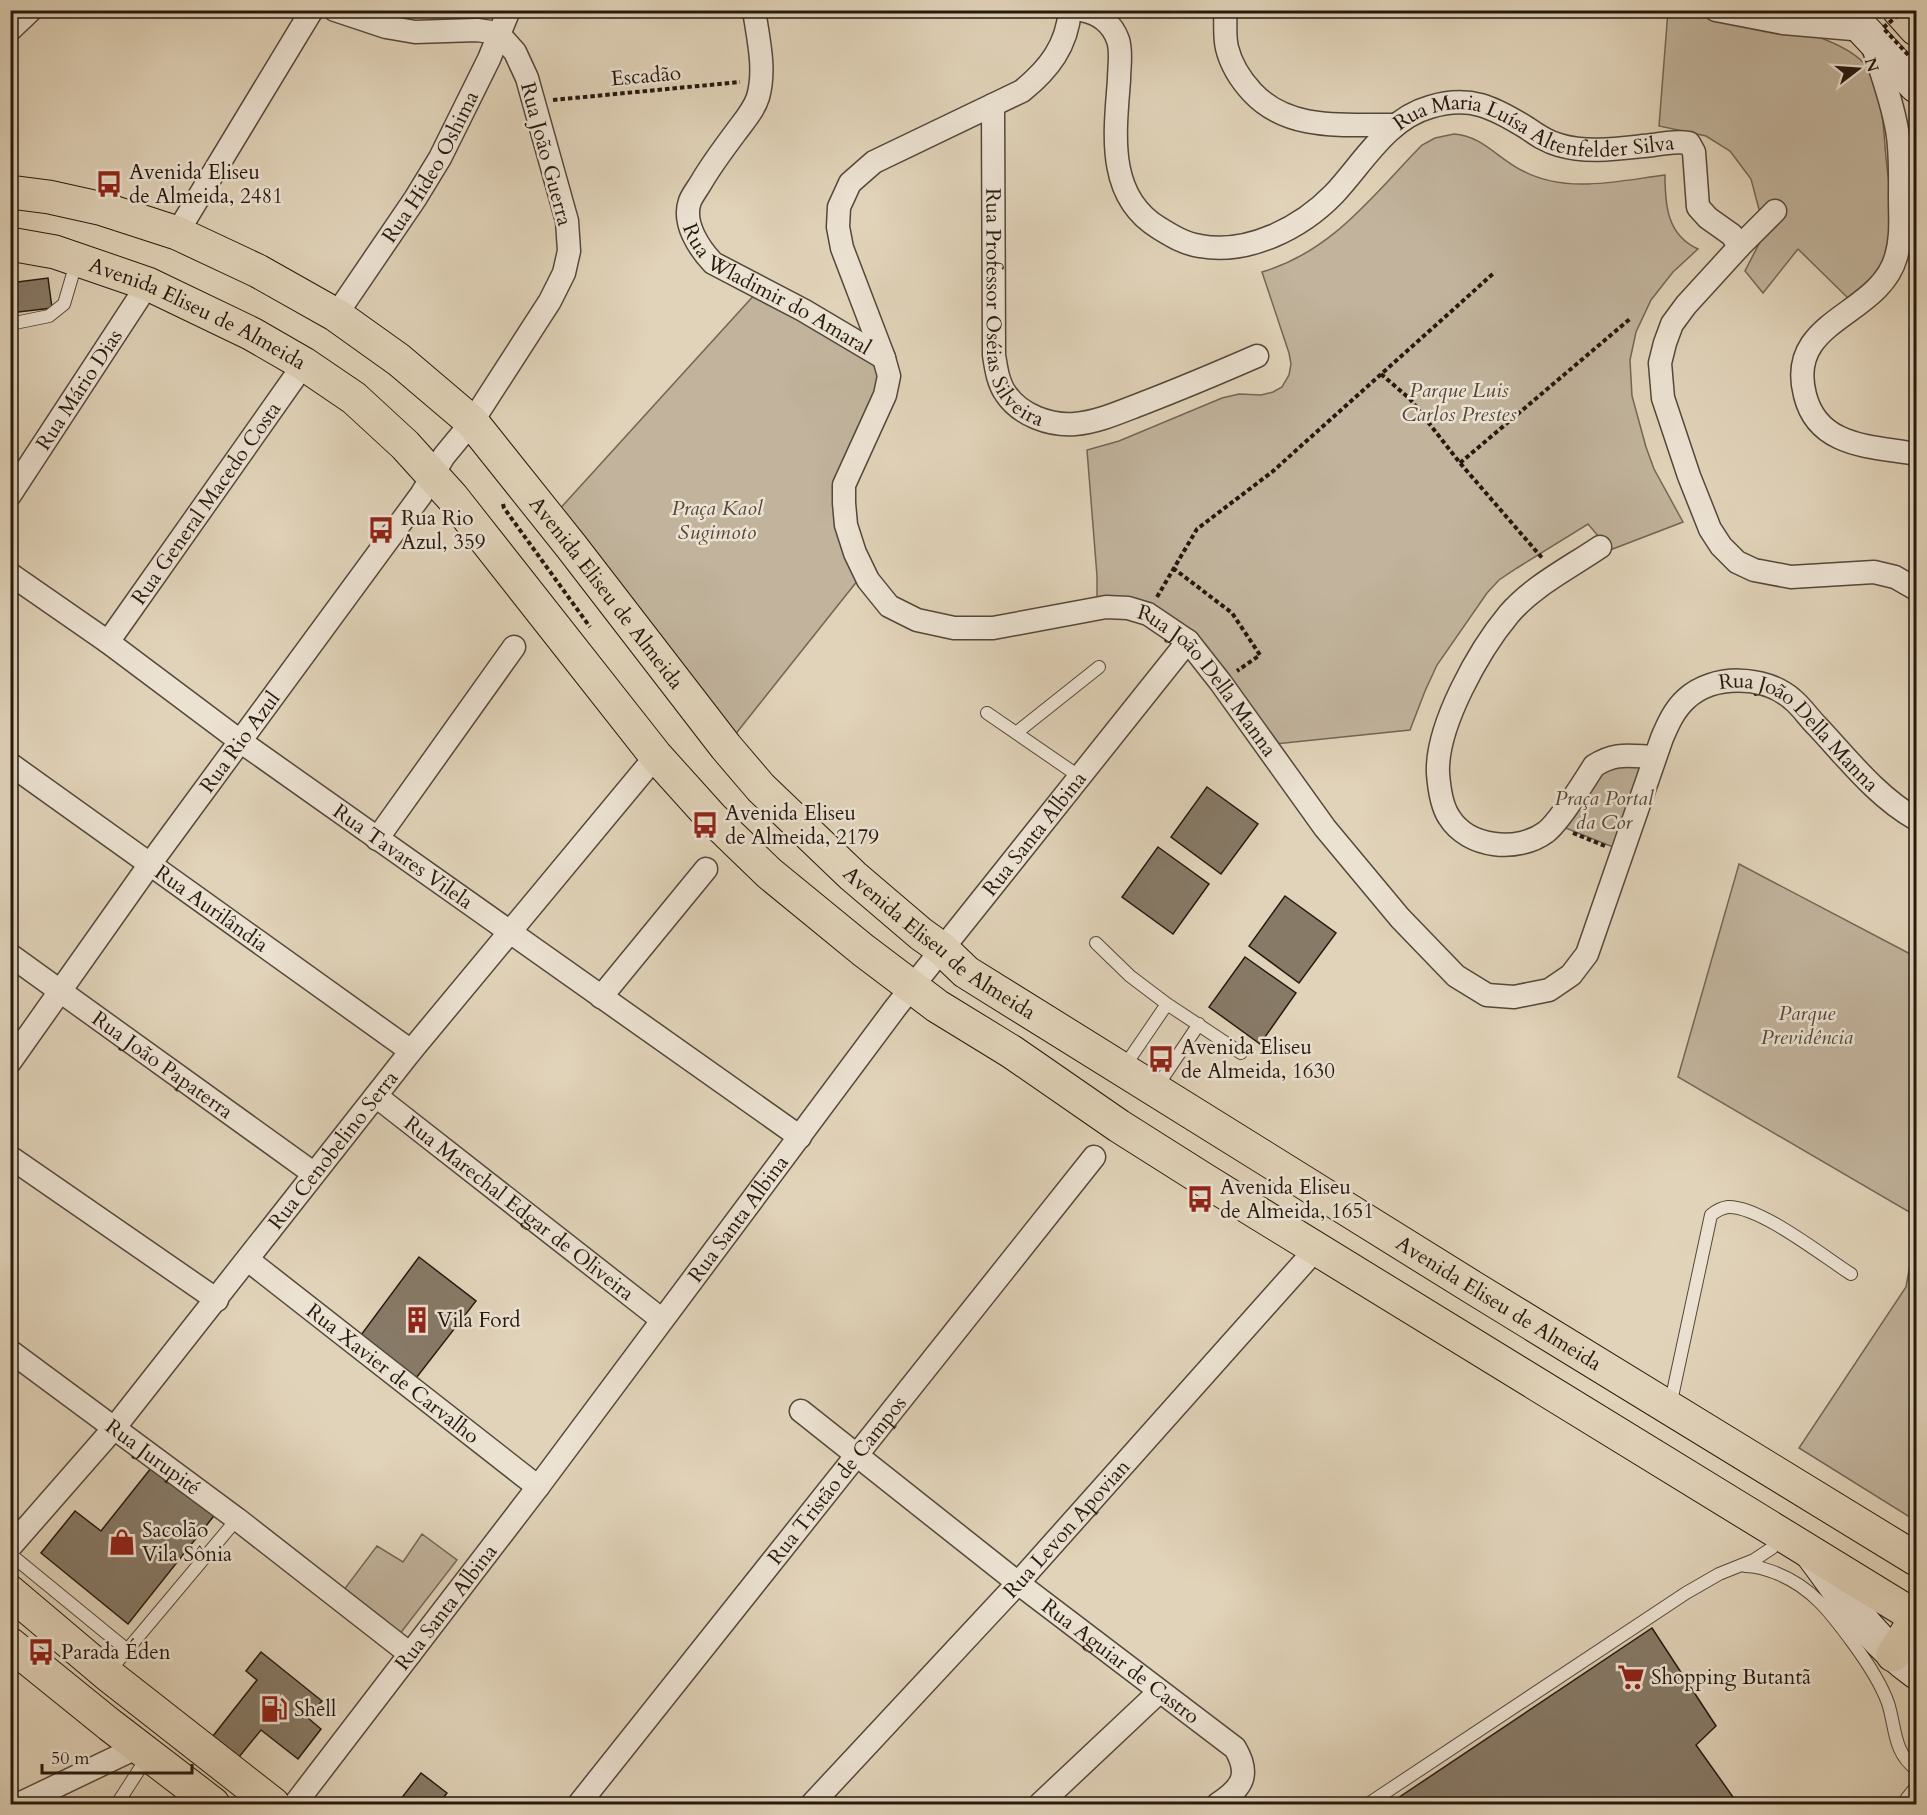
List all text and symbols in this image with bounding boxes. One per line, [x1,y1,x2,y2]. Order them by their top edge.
north arrow [1828,39,1888,99]
text: N [1859,55,1884,75]
street label: Escadão [610,58,682,94]
street label: Rua João Guerra [513,79,579,229]
street label: Rua Hideo Oshima [375,86,486,249]
street label: Rua Maria Luísa Altenfelder Silva [1387,88,1676,164]
place label: Avenida Eliseu de Almeida, 2481 [129,158,283,211]
bus stop icon: Avenida Eliseu de Almeida, 2481 [94,169,124,199]
street label: Rua Professor Oséias Silveira [979,188,1048,434]
street label: Rua Wladimir do Amaral [676,219,877,362]
street label: Avenida Eliseu de Almeida [85,250,311,377]
street label: Rua Mário Dias [29,323,129,456]
park label: Parque Luis Carlos Prestes [1401,376,1517,429]
street label: Rua General Macedo Costa [124,396,288,611]
street label: Avenida Eliseu de Almeida [522,490,691,695]
park label: Praça Kaol Sugimoto [671,494,764,547]
place label: Rua Rio Azul, 359 [401,504,486,557]
bus stop icon: Rua Rio Azul, 359 [366,515,396,545]
street label: Rua João Della Manna [1134,597,1284,762]
street label: Rua João Della Manna [1717,666,1885,798]
street label: Rua Rio Azul [193,685,287,799]
street label: Rua Santa Albina [976,765,1093,902]
park label: Praça Portal da Cor [1555,784,1655,837]
street label: Rua Tavares Vilela [327,797,479,916]
place label: Avenida Eliseu de Almeida, 2179 [725,799,879,852]
bus stop icon: Avenida Eliseu de Almeida, 2179 [690,810,720,840]
street label: Rua Aurilândia [149,858,274,959]
street label: Avenida Eliseu de Almeida [837,859,1041,1026]
park label: Parque Previdência [1761,999,1853,1052]
street label: Rua João Papaterra [86,1004,239,1126]
place label: Avenida Eliseu de Almeida, 1630 [1181,1033,1335,1086]
bus stop icon: Avenida Eliseu de Almeida, 1630 [1146,1044,1176,1074]
street label: Rua Cenobelino Serra [261,1064,405,1236]
street label: Rua Marechal Edgar de Oliveira [398,1109,640,1307]
street label: Rua Santa Albina [681,1149,795,1288]
place label: Avenida Eliseu de Almeida, 1651 [1220,1173,1374,1226]
bus stop icon: Avenida Eliseu de Almeida, 1651 [1185,1184,1215,1214]
street label: Avenida Eliseu de Almeida [1390,1229,1607,1378]
street label: Rua Xavier de Carvalho [300,1296,486,1450]
building icon: Vila Ford [402,1305,432,1335]
place label: Vila Ford [437,1306,521,1335]
street label: Rua Tristão de Campos [761,1390,913,1571]
street label: Rua Jurupité [99,1412,207,1502]
street label: Rua Levon Apovian [997,1453,1137,1605]
place label: Sacolão Vila Sônia [142,1516,232,1569]
shop icon: Sacolão Vila Sônia [107,1527,137,1557]
street label: Rua Santa Albina [388,1538,504,1676]
street label: Rua Aguiar de Castro [1036,1592,1206,1731]
bus stop icon: Parada Éden [26,1637,56,1667]
place label: Parada Éden [61,1638,171,1667]
supermarket icon: Shopping Butantã [1616,1662,1646,1692]
place label: Shopping Butantã [1651,1663,1811,1692]
fuel station icon: Shell [259,1694,289,1724]
place label: Shell [294,1695,336,1724]
scale bar [42,1737,192,1775]
text: 50 m [51,1746,90,1771]

